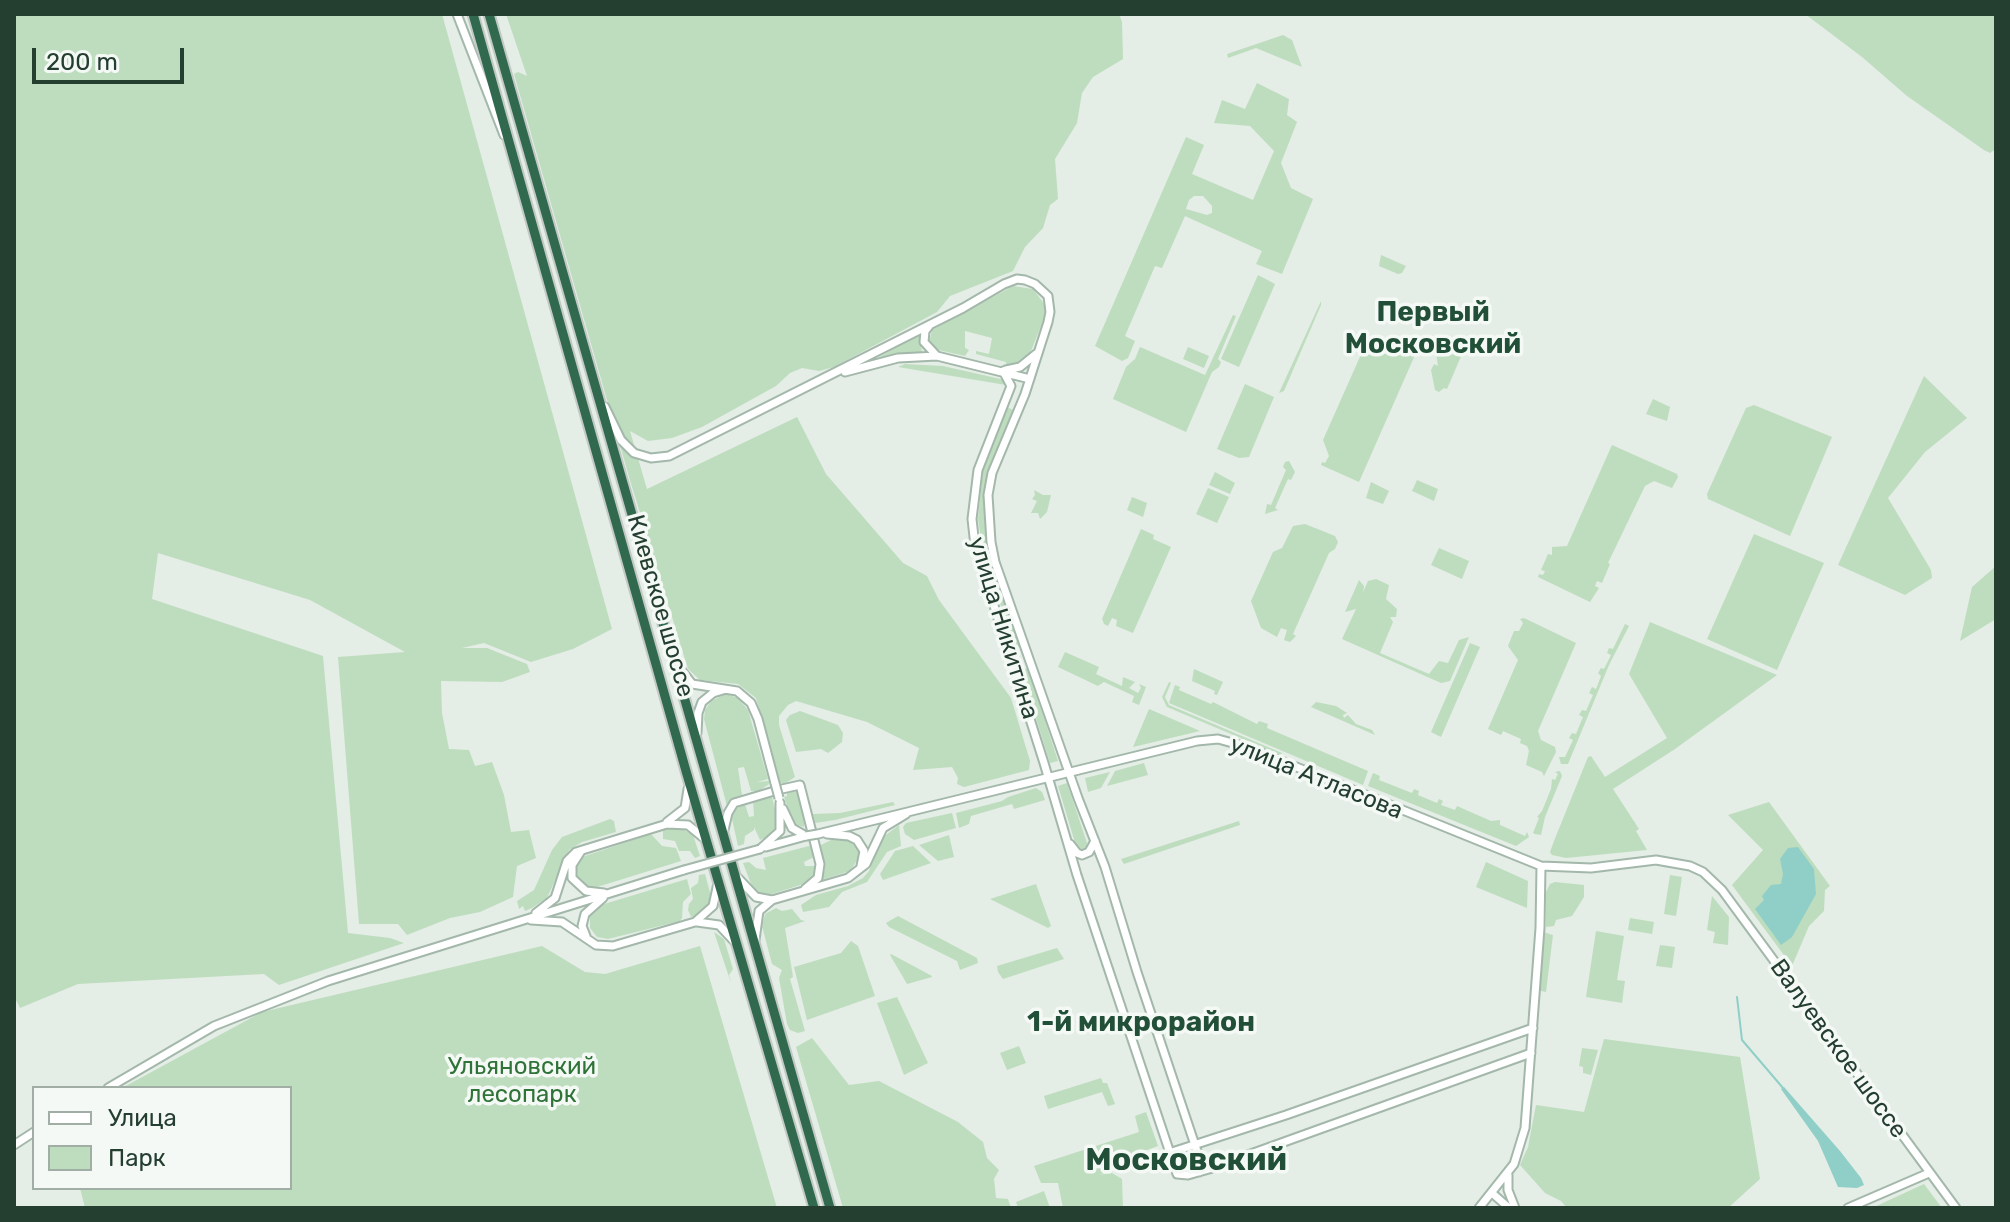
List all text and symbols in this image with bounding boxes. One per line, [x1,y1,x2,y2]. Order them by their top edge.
scale bar [36,32,188,82]
text: 200 m [46,48,118,76]
district label: Первый Московский [1345,296,1521,362]
street label: Киевское шоссе [620,512,700,700]
street label: улица Никитина [962,533,1044,723]
street label: улица Атласова [1225,730,1407,826]
street label: Валуевское шоссе [1763,954,1913,1144]
district label: 1-й микрорайон [1027,1006,1255,1040]
park label: Ульяновский лесопарк [448,1053,596,1109]
legend [32,1086,292,1190]
text: Улица [108,1104,177,1132]
district label: Московский [1085,1142,1287,1180]
text: Парк [108,1144,166,1172]

